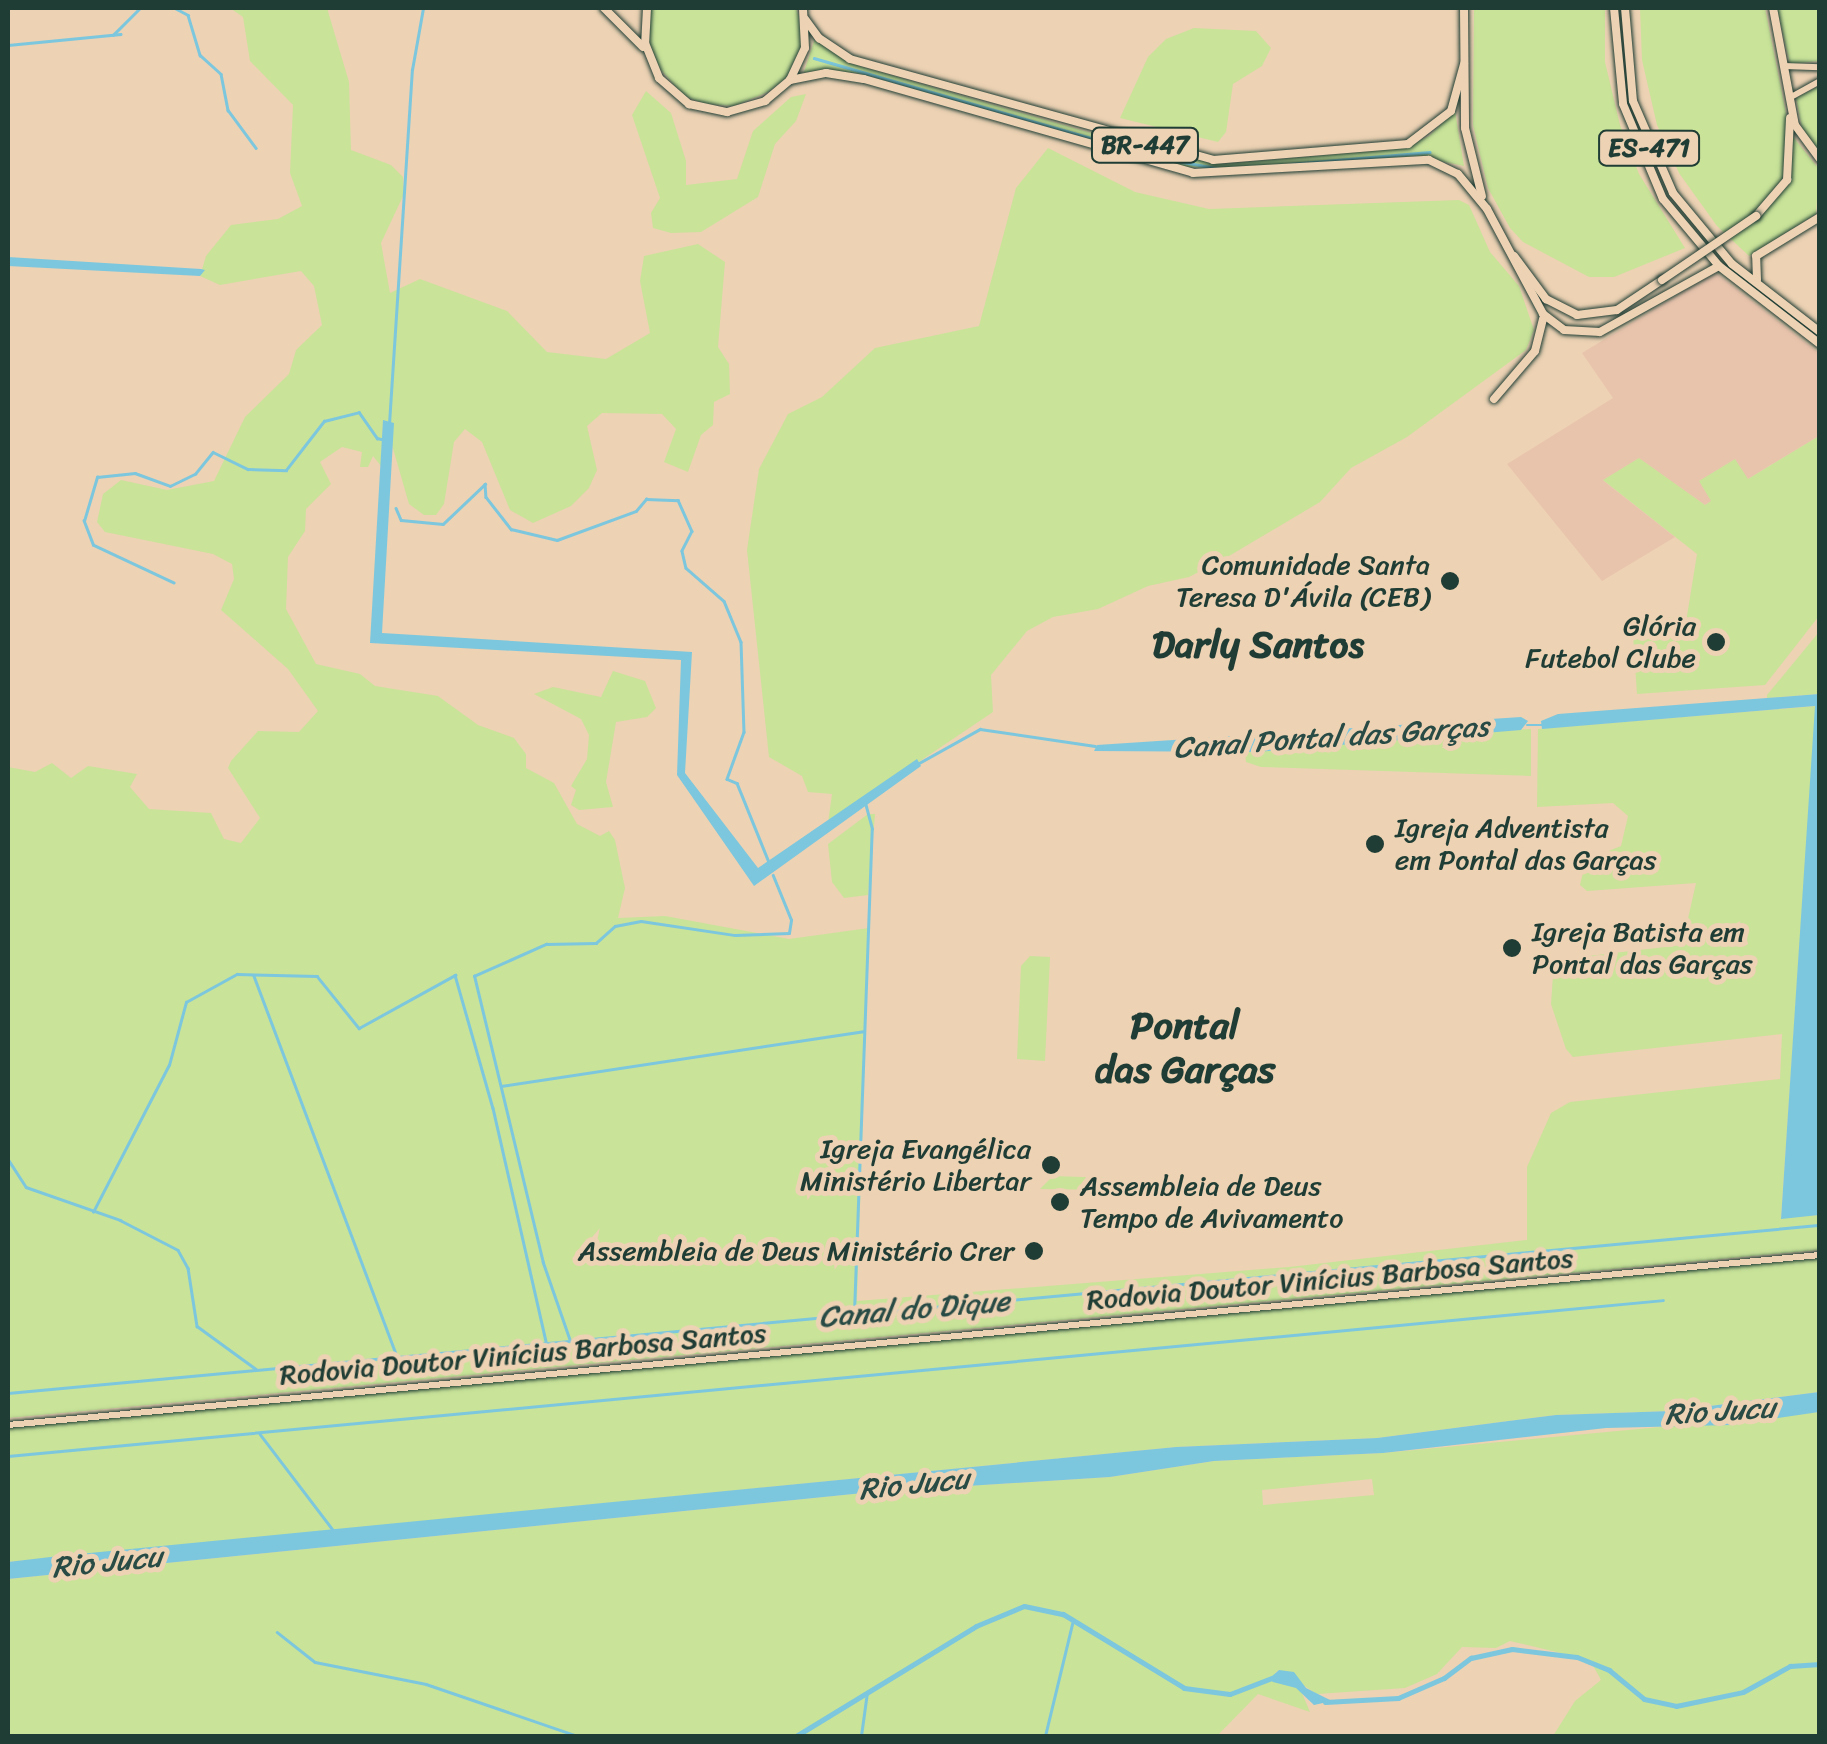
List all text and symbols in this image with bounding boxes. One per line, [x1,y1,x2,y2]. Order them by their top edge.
road number: BR-447 [1090,125,1200,165]
road number: ES-471 [1596,128,1702,168]
place label: Comunidade Santa Teresa D'Ávila (CEB) [1176,548,1430,614]
marker: Comunidade Santa Teresa D'Ávila (CEB) [1439,570,1461,592]
place label: Glória Futebol Clube [1525,609,1696,675]
district label: Darly Santos [1152,622,1364,668]
marker: Glória Futebol Clube [1705,631,1727,653]
water label: Canal Pontal das Garças [1171,708,1491,766]
place label: Igreja Adventista em Pontal das Garças [1395,811,1659,877]
marker: Igreja Adventista em Pontal das Garças [1364,833,1386,855]
place label: Igreja Batista em Pontal das Garças [1532,915,1753,981]
marker: Igreja Batista em Pontal das Garças [1501,937,1523,959]
district label: Pontal das Garças [1095,1003,1275,1092]
place label: Igreja Evangélica Ministério Libertar [800,1132,1031,1198]
marker: Igreja Evangélica Ministério Libertar [1040,1154,1062,1176]
place label: Assembleia de Deus Tempo de Avivamento [1080,1169,1344,1235]
marker: Assembleia de Deus Tempo de Avivamento [1049,1191,1071,1213]
place label: Assembleia de Deus Ministério Crer [577,1234,1014,1268]
marker: Assembleia de Deus Ministério Crer [1023,1240,1045,1262]
street label: Rodovia Doutor Vinícius Barbosa Santos [1087,1241,1573,1317]
water label: Canal do Dique [817,1283,1011,1335]
street label: Rodovia Doutor Vinícius Barbosa Santos [280,1316,766,1392]
water label: Rio Jucu [1664,1389,1776,1433]
water label: Rio Jucu [857,1460,971,1508]
water label: Rio Jucu [50,1538,164,1586]

